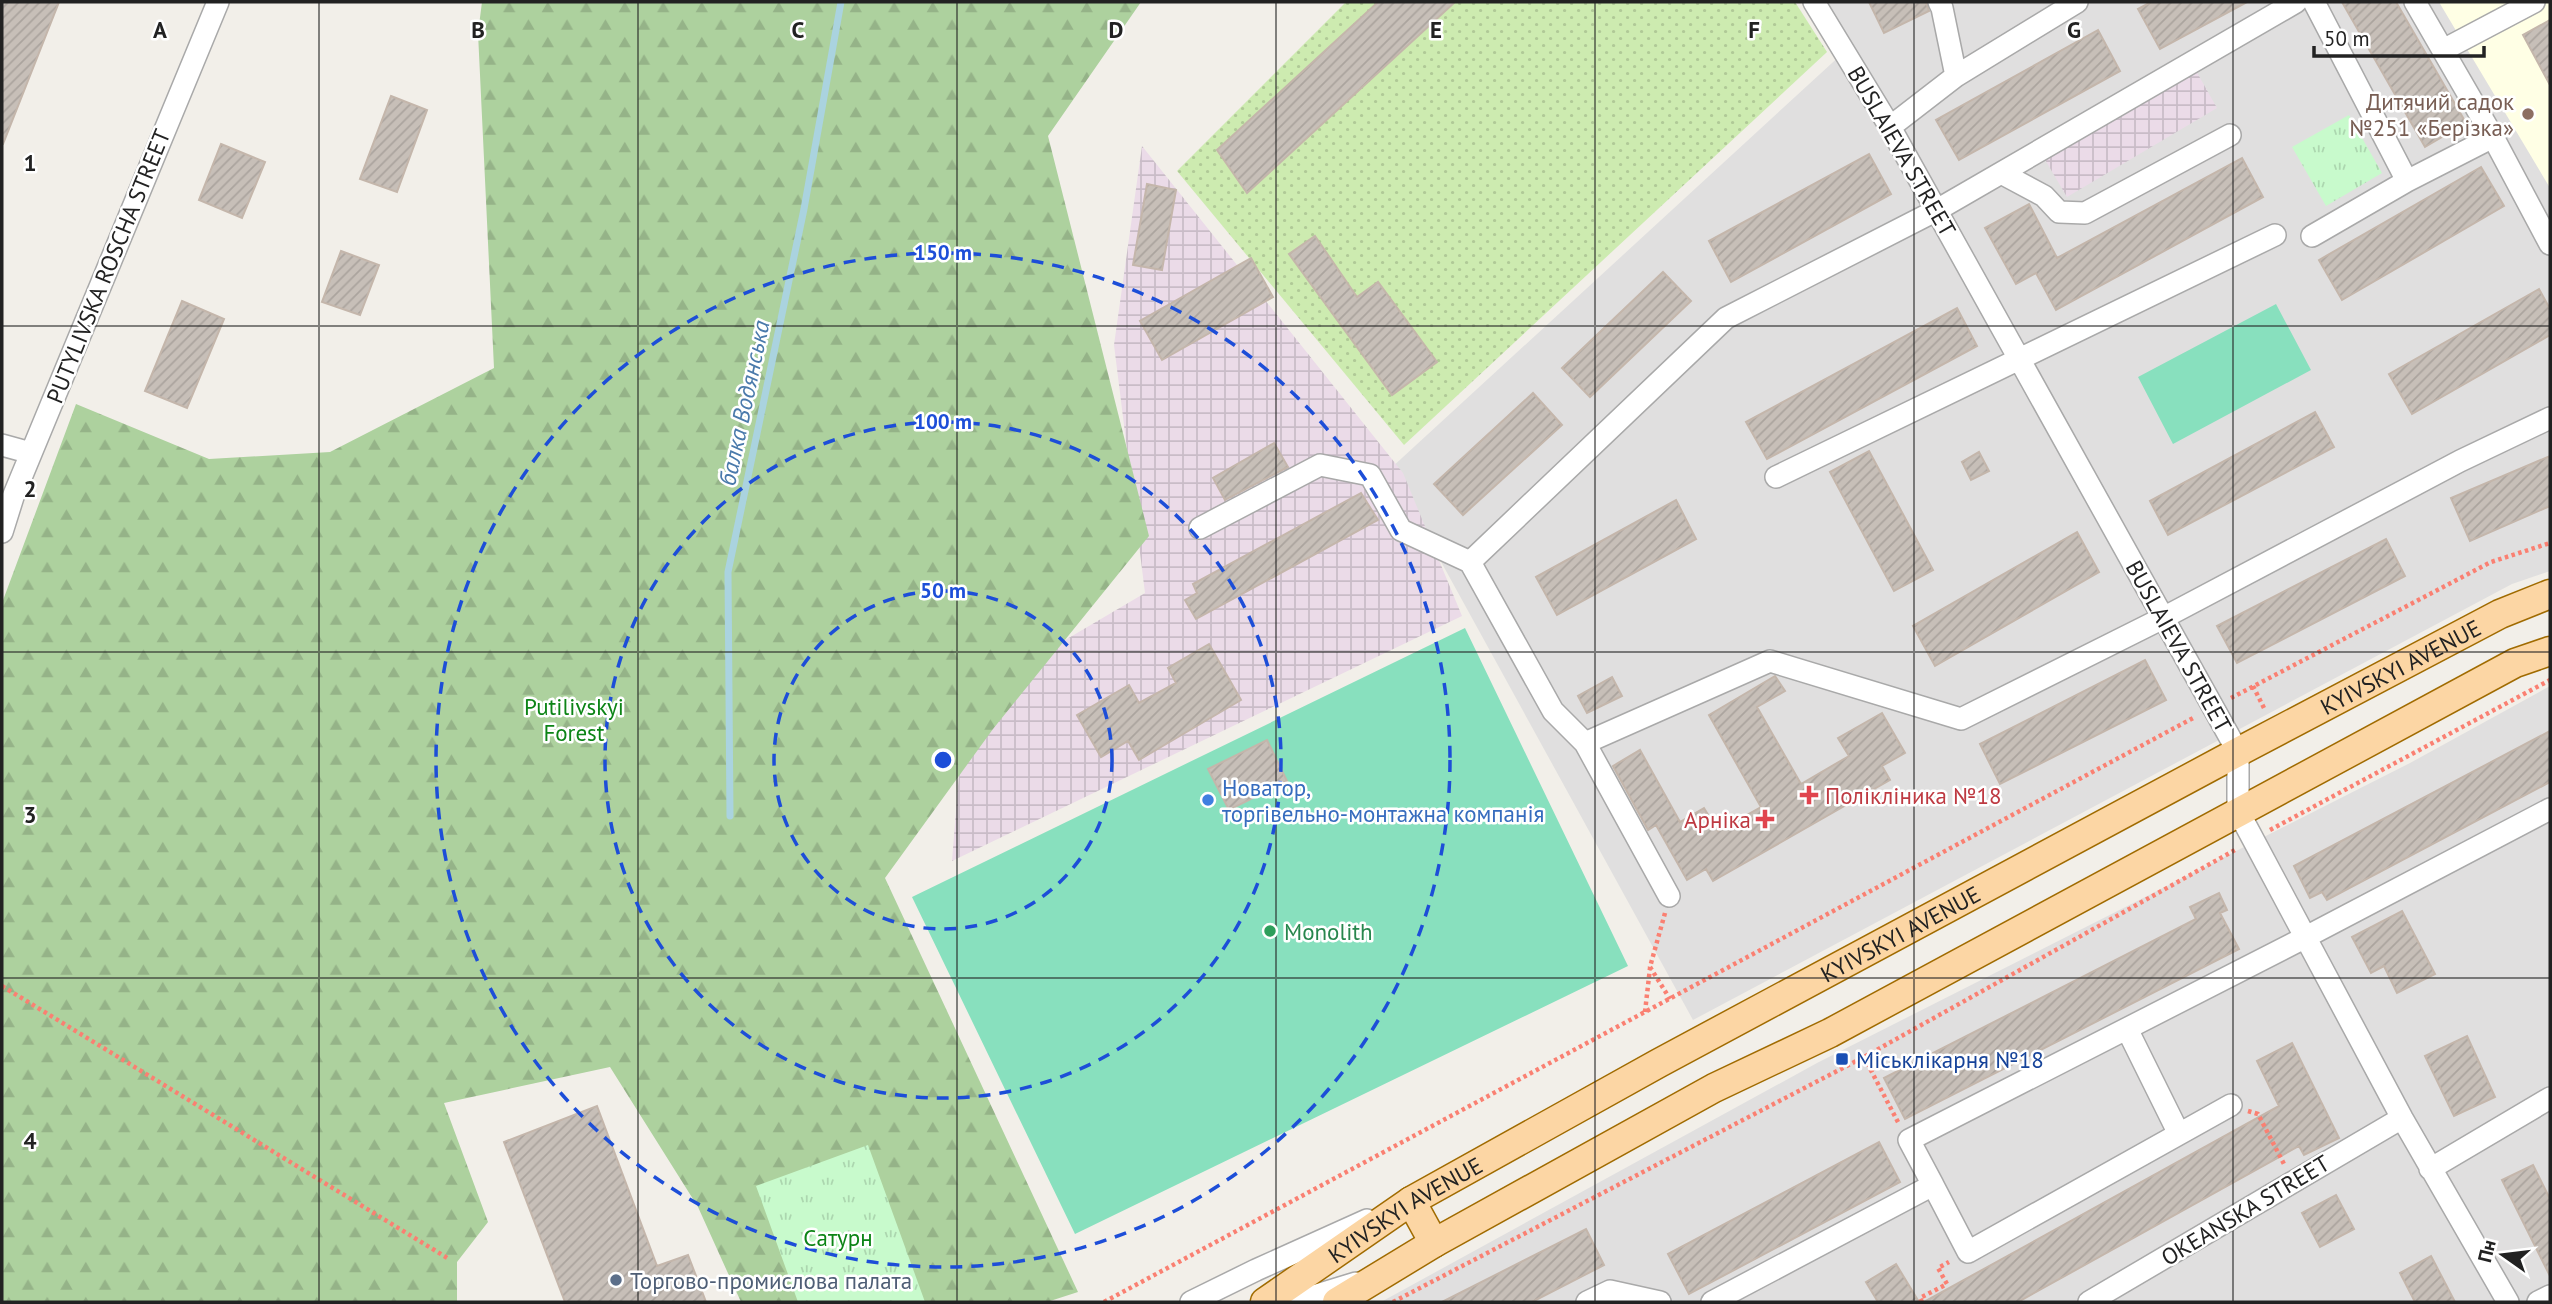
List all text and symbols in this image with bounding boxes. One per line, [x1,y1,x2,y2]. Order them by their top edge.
scale bar [2314,14,2484,58]
text: A [153,15,167,44]
text: B [471,15,485,44]
text: C [792,15,805,44]
text: D [1109,15,1123,44]
text: E [1430,15,1442,44]
text: F [1748,15,1760,44]
text: G [2067,15,2081,44]
text: 50 m [2324,25,2370,52]
street label: BUSLAIEVA STREET [1841,61,1963,242]
place label: Дитячий садок №251 «Берізка» [2349,87,2514,142]
marker: Дитячий садок №251 «Берізка» [2520,106,2536,122]
street label: PUTYLIVSKA ROSCHA STREET [40,125,176,407]
text: 1 [23,148,37,177]
text: 150 m [914,239,972,266]
water label: балка Водянська [711,317,777,488]
text: 100 m [914,408,972,435]
text: 2 [23,474,37,503]
street label: BUSLAIEVA STREET [2120,555,2238,737]
text: 50 m [920,577,966,604]
street label: KYIVSKYI AVENUE [2315,612,2485,721]
park label: Putilivskyi Forest [524,692,624,747]
centre of rings [931,748,955,772]
place label: Новатор, торгівельно-монтажна компанія [1222,773,1545,828]
place label: Полікліника №18 [1825,781,2002,810]
marker: Полікліника №18 [1799,785,1819,805]
marker: Новатор, торгівельно-монтажна компанія [1200,792,1216,808]
text: 3 [23,800,37,829]
place label: Арніка [1684,805,1751,834]
marker: Арніка [1757,811,1773,827]
street label: KYIVSKYI AVENUE [1815,879,1985,988]
place label: Monolith [1284,917,1373,946]
marker: Monolith [1262,923,1278,939]
place label: Міськлікарня №18 [1856,1045,2044,1074]
marker: Міськлікарня №18 [1834,1051,1850,1067]
text: 4 [23,1126,37,1155]
street label: OKEANSKA STREET [2156,1148,2335,1272]
street label: KYIVSKYI AVENUE [1322,1150,1487,1269]
north arrow [2468,1220,2538,1290]
park label: Сатурн [803,1223,873,1252]
text: Пн [2472,1237,2501,1265]
place label: Торгово-промислова палата [630,1266,912,1295]
marker: Торгово-промислова палата [608,1272,624,1288]

